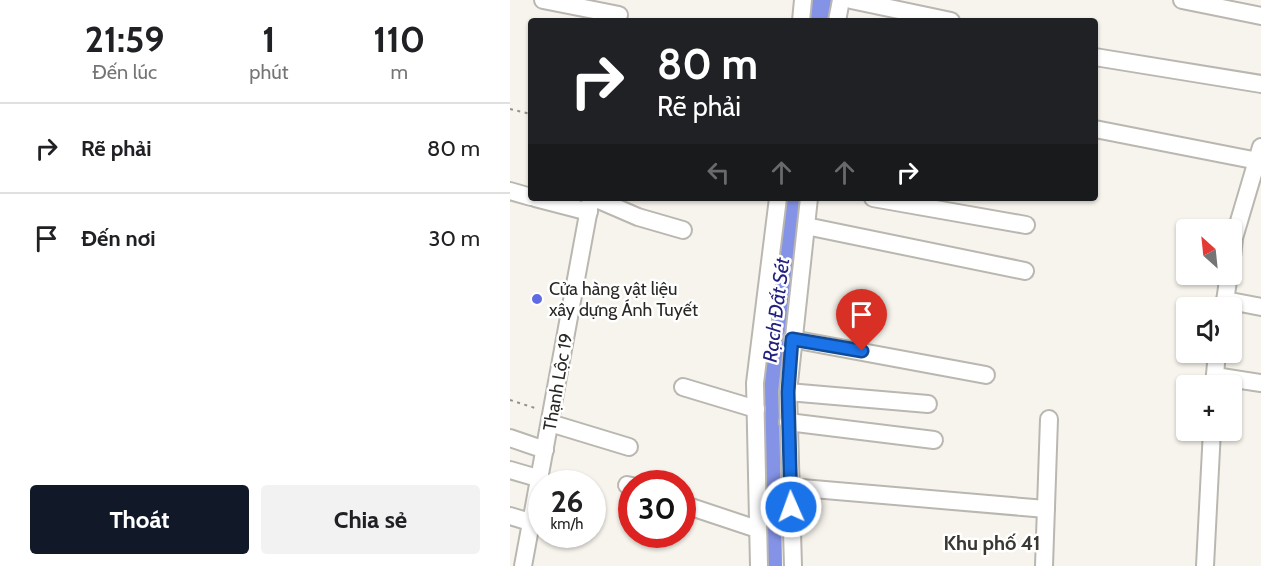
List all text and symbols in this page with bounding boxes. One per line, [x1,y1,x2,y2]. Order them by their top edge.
text: 21:59 [85,17,165,61]
text: 1 [262,17,276,61]
text: 110 [373,17,425,61]
text: 80 m [657,38,758,90]
icon: right [558,42,636,120]
text: Đến lúc [92,60,157,84]
text: phút [249,60,289,84]
text: m [390,60,408,84]
text: Rẽ phải [657,90,741,123]
icon: right [30,132,63,165]
text: Rẽ phải [81,135,152,162]
text: 80 m [427,135,480,162]
icon: left [702,156,735,189]
icon: ahead [765,156,798,189]
icon: ahead [828,156,861,189]
icon: right [891,156,924,189]
north arrow [1176,219,1242,285]
map controls [1176,219,1242,441]
icon: arrive [30,222,63,255]
text: Đến nơi [81,225,155,252]
text: 30 m [428,225,480,252]
water label: Rạch Đất Sét [758,255,794,364]
place label: Cửa hàng vật liệu xây dựng Ánh Tuyết [549,278,698,321]
pin [836,289,887,351]
marker: Cửa hàng vật liệu xây dựng Ánh Tuyết [530,292,544,306]
button: sound [1176,297,1242,363]
icon: arrive [845,298,878,331]
street label: Thạnh Lộc 19 [539,331,577,433]
button: + [1176,375,1242,441]
speed limit sign: 30 [618,470,696,548]
position arrow [759,475,823,539]
text: 26 [551,483,583,520]
button: Thoát [30,485,249,554]
button: Chia sẻ [261,485,480,554]
text: km/h [551,515,583,533]
district label: Khu phố 41 [943,531,1041,555]

